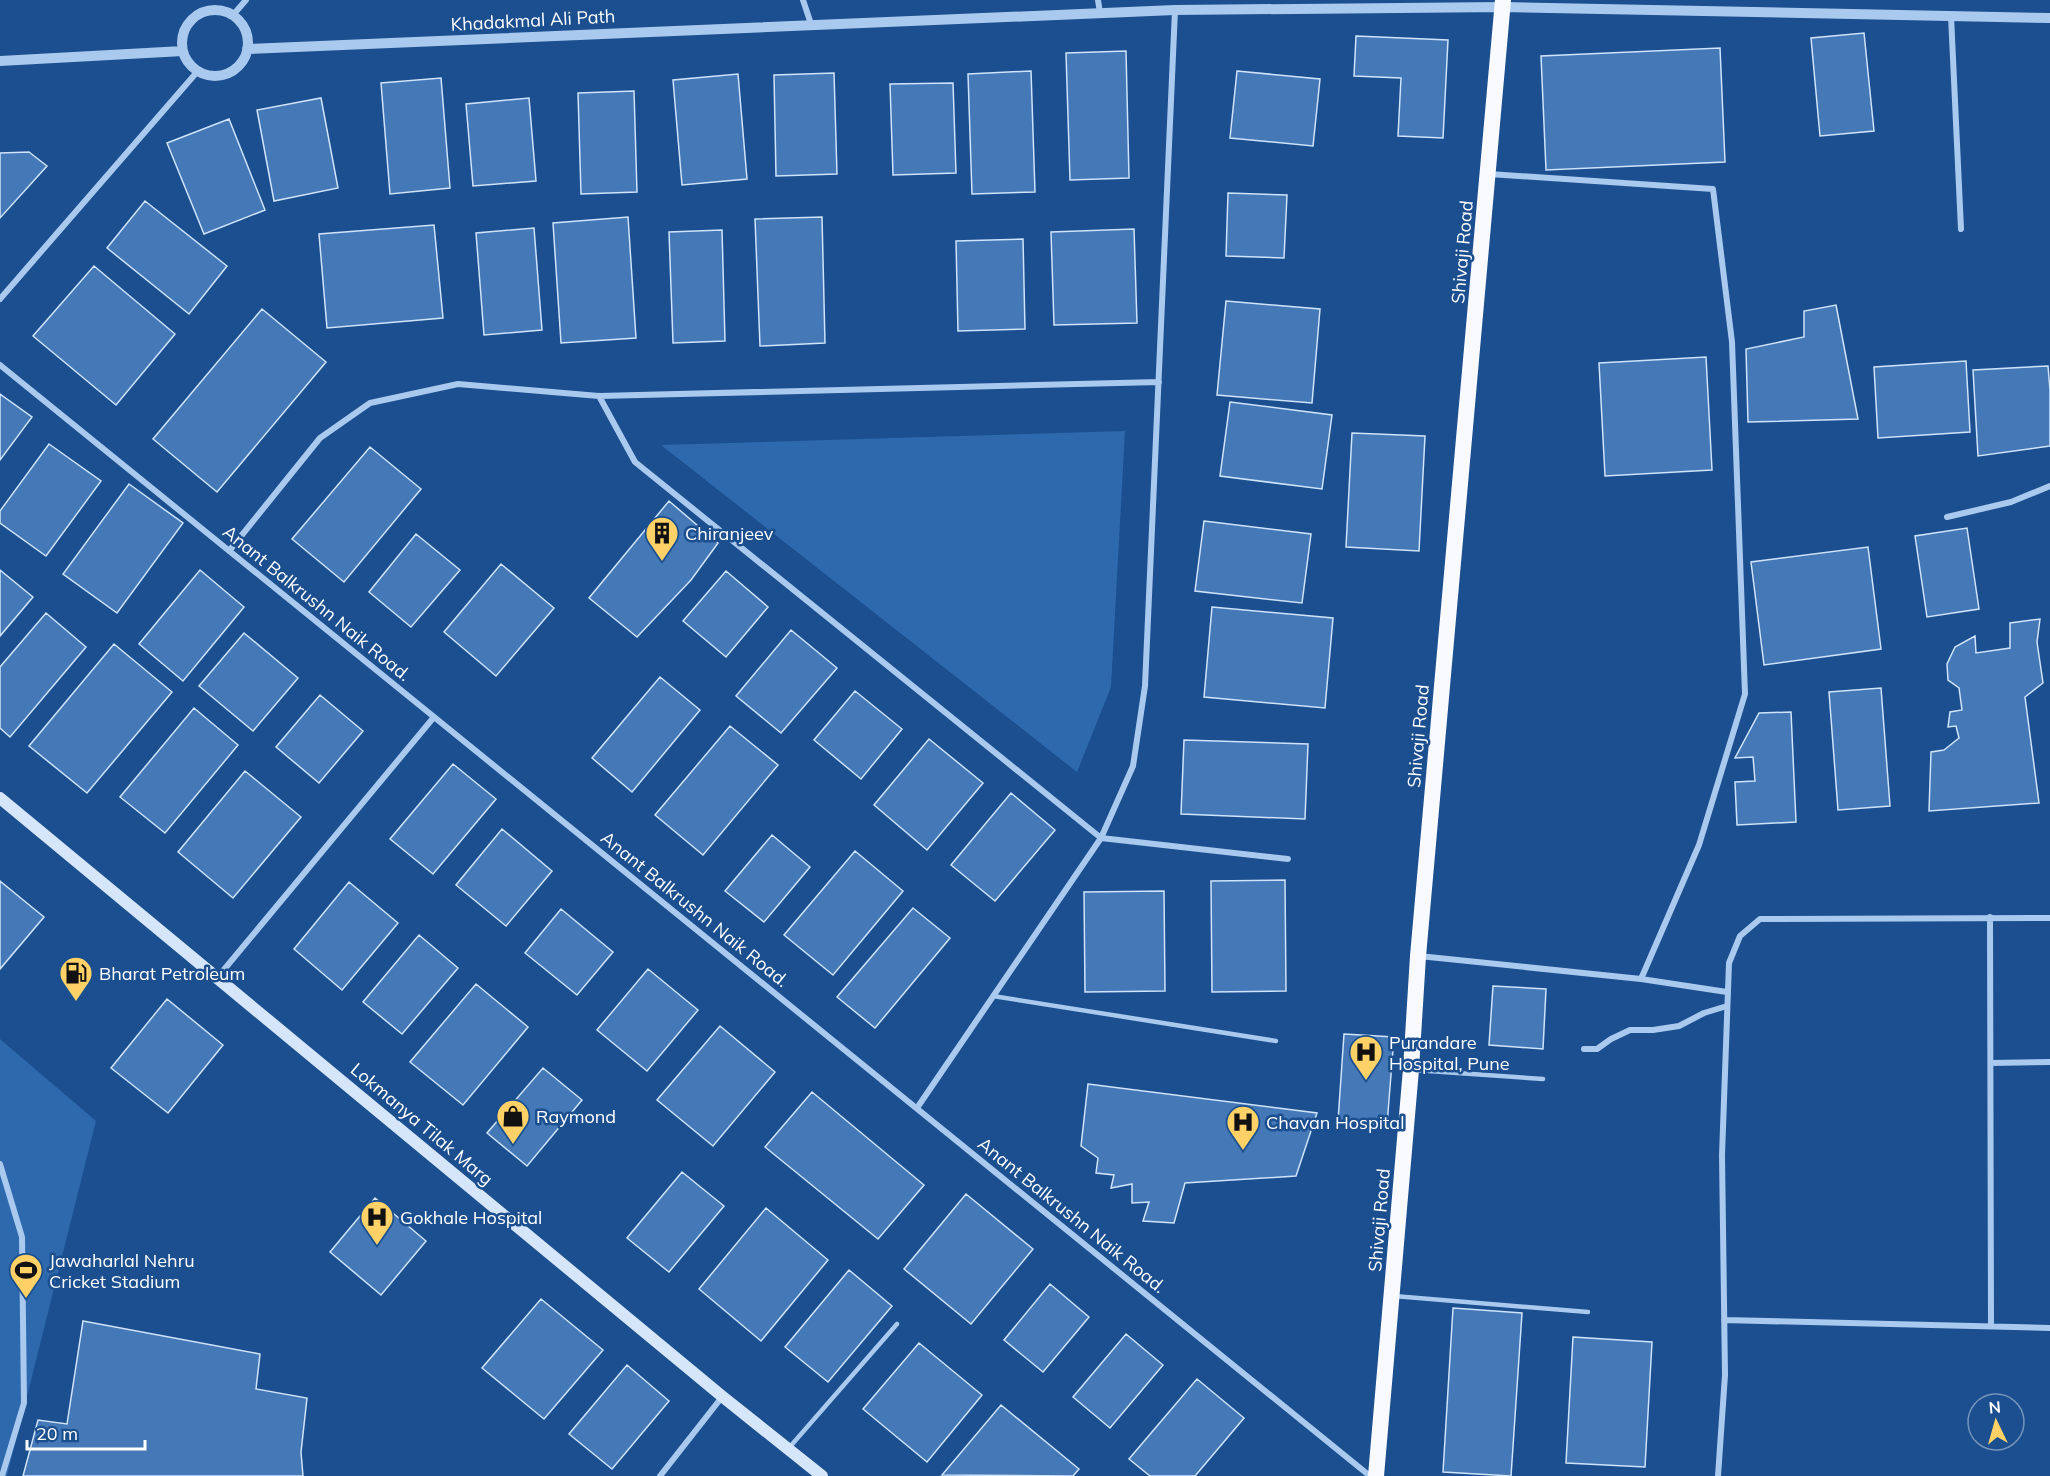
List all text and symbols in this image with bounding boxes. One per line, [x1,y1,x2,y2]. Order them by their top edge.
street label: Khadakmal Ali Path [450,4,616,36]
street label: Shivaji Road [1446,199,1478,305]
building icon: Chiranjeev [644,515,680,562]
street label: Anant Balkrushn Naik Road. [218,520,416,686]
place label: Chiranjeev [685,522,774,545]
street label: Shivaji Road [1402,683,1434,789]
street label: Anant Balkrushn Naik Road. [596,826,794,992]
fuel station icon: Bharat Petroleum [58,955,94,1002]
place label: Bharat Petroleum [99,962,245,985]
place label: Purandare Hospital, Pune [1389,1031,1510,1075]
hospital icon: Purandare Hospital, Pune [1348,1034,1384,1081]
street label: Lokmanya Tilak Marg [346,1058,498,1190]
shop icon: Raymond [495,1098,531,1145]
hospital icon: Chavan Hospital [1225,1104,1261,1151]
place label: Raymond [536,1105,616,1128]
place label: Chavan Hospital [1266,1111,1404,1134]
street label: Anant Balkrushn Naik Road. [973,1132,1171,1298]
street label: Shivaji Road [1363,1167,1395,1273]
hospital icon: Gokhale Hospital [359,1199,395,1246]
place label: Gokhale Hospital [400,1206,542,1229]
place label: Jawaharlal Nehru Cricket Stadium [49,1249,195,1293]
sports icon: Jawaharlal Nehru Cricket Stadium [8,1252,44,1299]
north arrow [1966,1392,2026,1452]
text: N [1988,1397,2002,1418]
scale bar [27,1413,146,1451]
text: 20 m [36,1422,78,1445]

